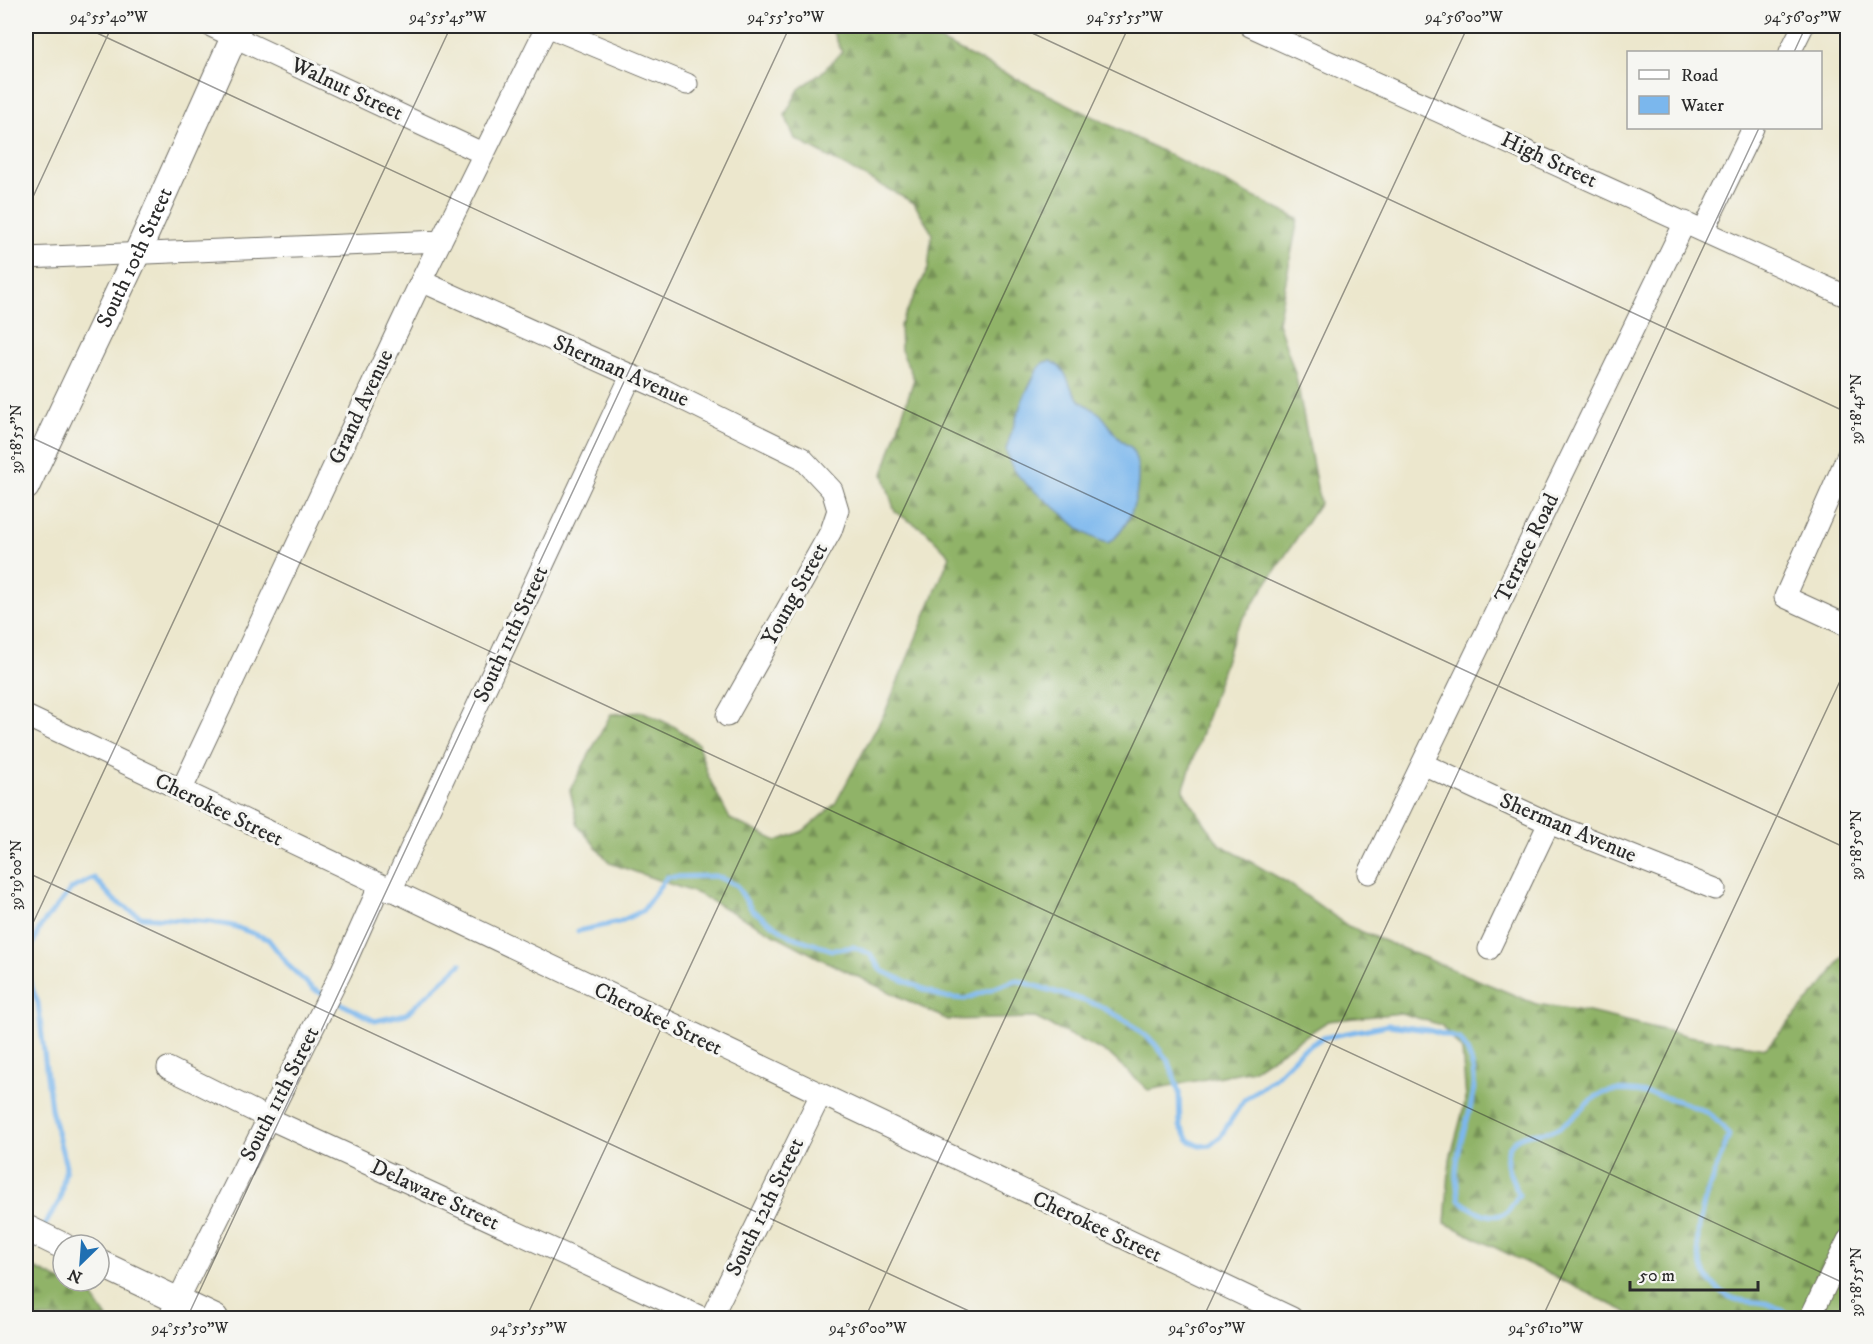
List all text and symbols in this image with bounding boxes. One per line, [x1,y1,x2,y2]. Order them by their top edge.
text: 94°55'40"W [69,8,148,27]
text: 94°55'45"W [409,8,487,27]
text: 94°55'50"W [747,8,824,27]
text: 94°55'55"W [1086,8,1163,27]
text: 94°56'00"W [1424,8,1503,27]
text: 94°56'05"W [1764,8,1842,27]
street label: Walnut Street [286,51,407,127]
legend [1627,51,1822,129]
text: Road [1681,65,1718,87]
text: Water [1680,95,1724,117]
street label: High Street [1497,126,1601,194]
street label: South 10th Street [90,183,178,332]
street label: Sherman Avenue [549,329,693,413]
street label: Grand Avenue [323,345,399,469]
text: 39°18'45"N [1847,374,1866,444]
text: 39°18'55"N [7,404,26,474]
street label: Terrace Road [1489,489,1565,607]
street label: Young Street [756,538,834,650]
street label: South 11th Street [468,561,554,707]
street label: Cherokee Street [150,767,288,853]
street label: Sherman Avenue [1496,787,1640,869]
text: 39°18'50"N [1847,810,1866,880]
text: 39°19'00"N [7,840,26,910]
street label: Cherokee Street [589,976,727,1062]
street label: South 11th Street [234,1022,326,1166]
street label: South 12th Street [720,1133,810,1281]
street label: Delaware Street [366,1153,504,1237]
street label: Cherokee Street [1028,1185,1166,1269]
north arrow [51,1233,111,1293]
text: 39°18'55"N [1847,1247,1866,1317]
scale bar [1630,1254,1758,1292]
text: N [65,1264,85,1288]
text: 50 m [1639,1265,1675,1287]
text: 94°55'50"W [151,1319,228,1338]
text: 94°55'55"W [490,1319,567,1338]
text: 94°56'00"W [828,1319,907,1338]
text: 94°56'05"W [1168,1319,1246,1338]
text: 94°56'10"W [1508,1319,1584,1338]

